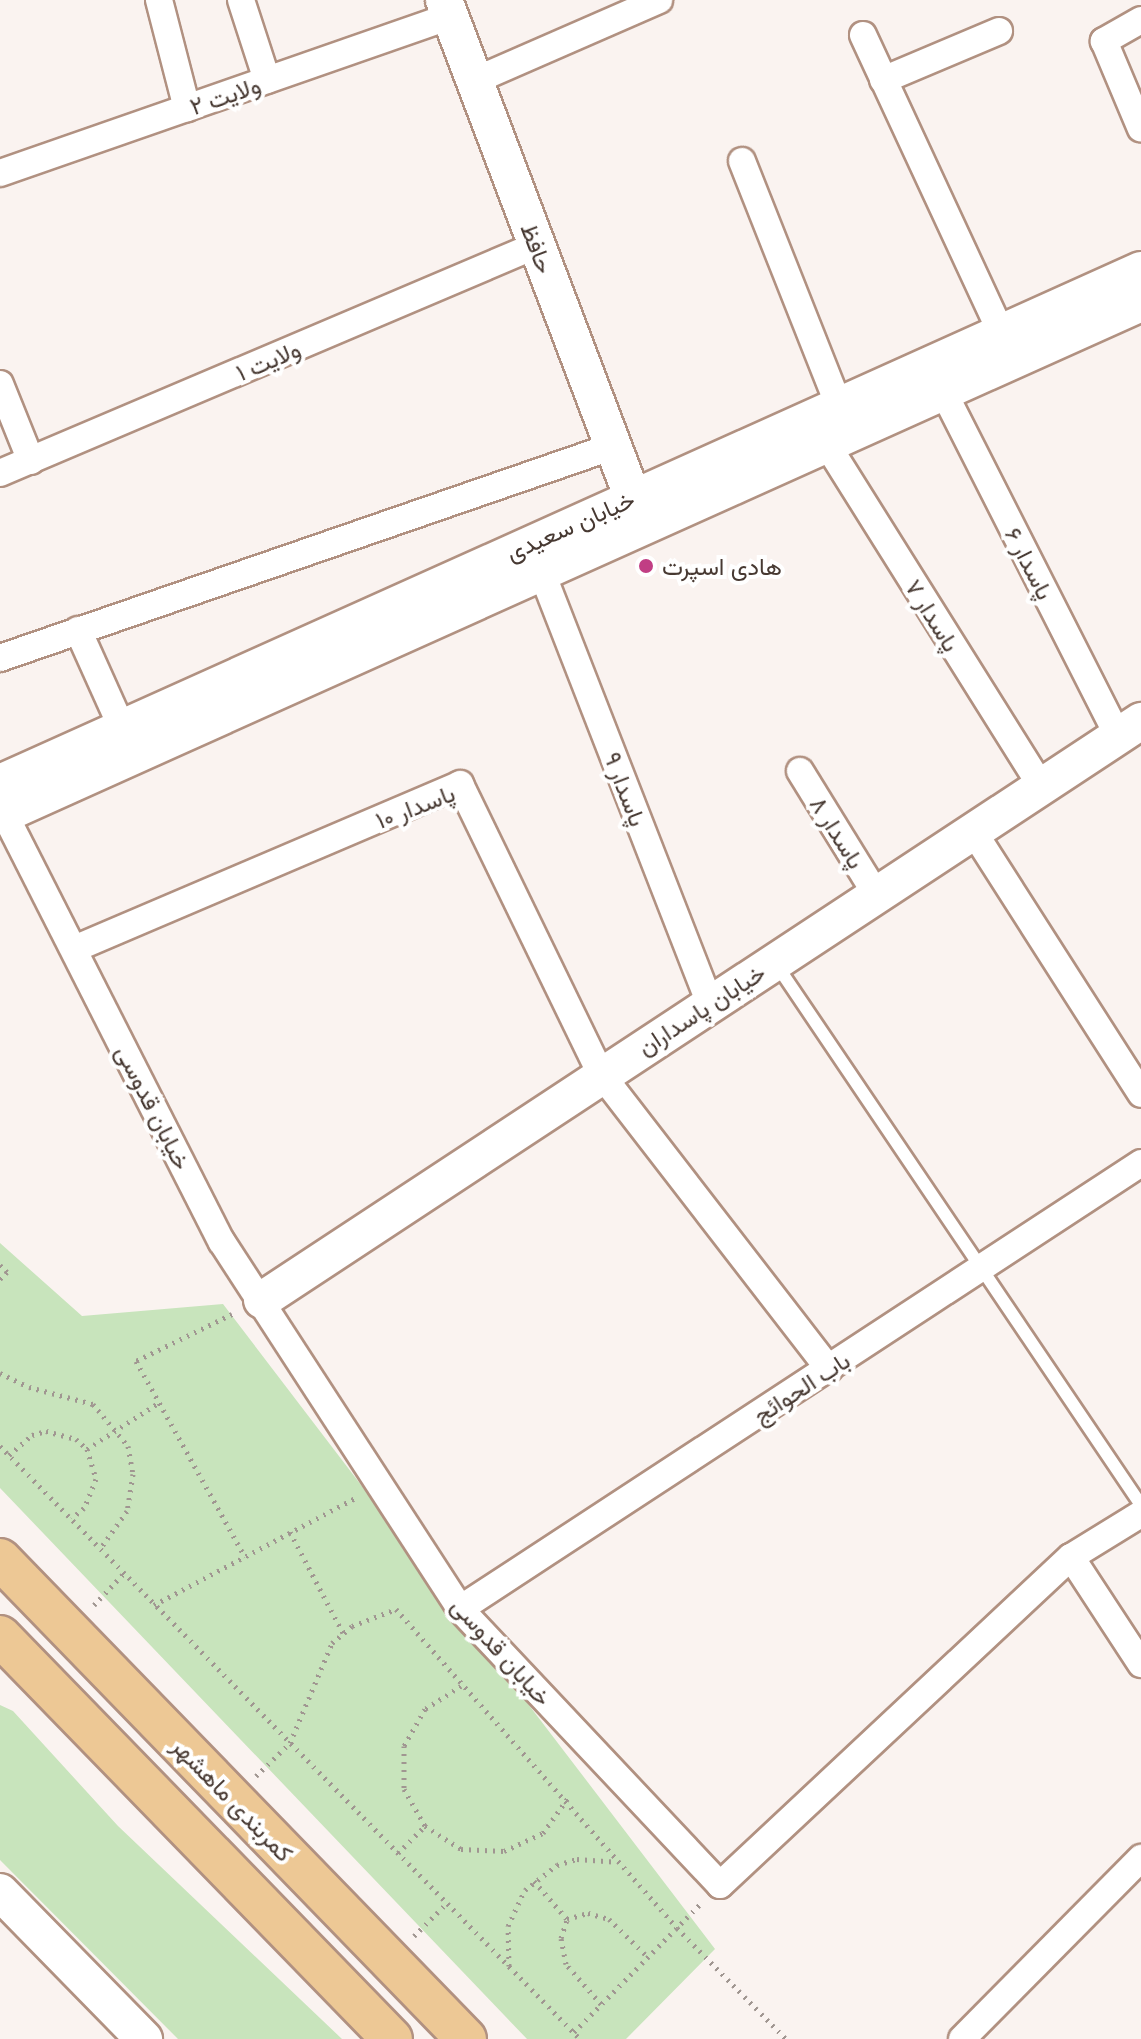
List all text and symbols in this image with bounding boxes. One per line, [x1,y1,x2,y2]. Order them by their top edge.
street label: ولایت ۲ [186,70,264,120]
street label: حافظ [515,219,561,277]
street label: ولایت ۱ [231,334,305,386]
street label: خیابان سعیدی [501,484,639,566]
street label: پاسدار ۶ [1000,522,1060,604]
place label: هادی اسپرت [662,552,782,580]
marker: هادی اسپرت [637,557,655,575]
street label: پاسدار ۷ [900,574,966,656]
street label: پاسدار ۹ [599,748,653,830]
street label: پاسدار ۱۰ [371,778,459,834]
street label: پاسدار ۸ [805,791,871,873]
street label: خیابان پاسداران [632,957,770,1061]
street label: خیابان قدوسی [110,1040,198,1174]
street label: باب الحوائج [747,1345,855,1429]
street label: خیابان قدوسی [446,1591,558,1711]
street label: کمربندی ماهشهر [167,1731,299,1867]

